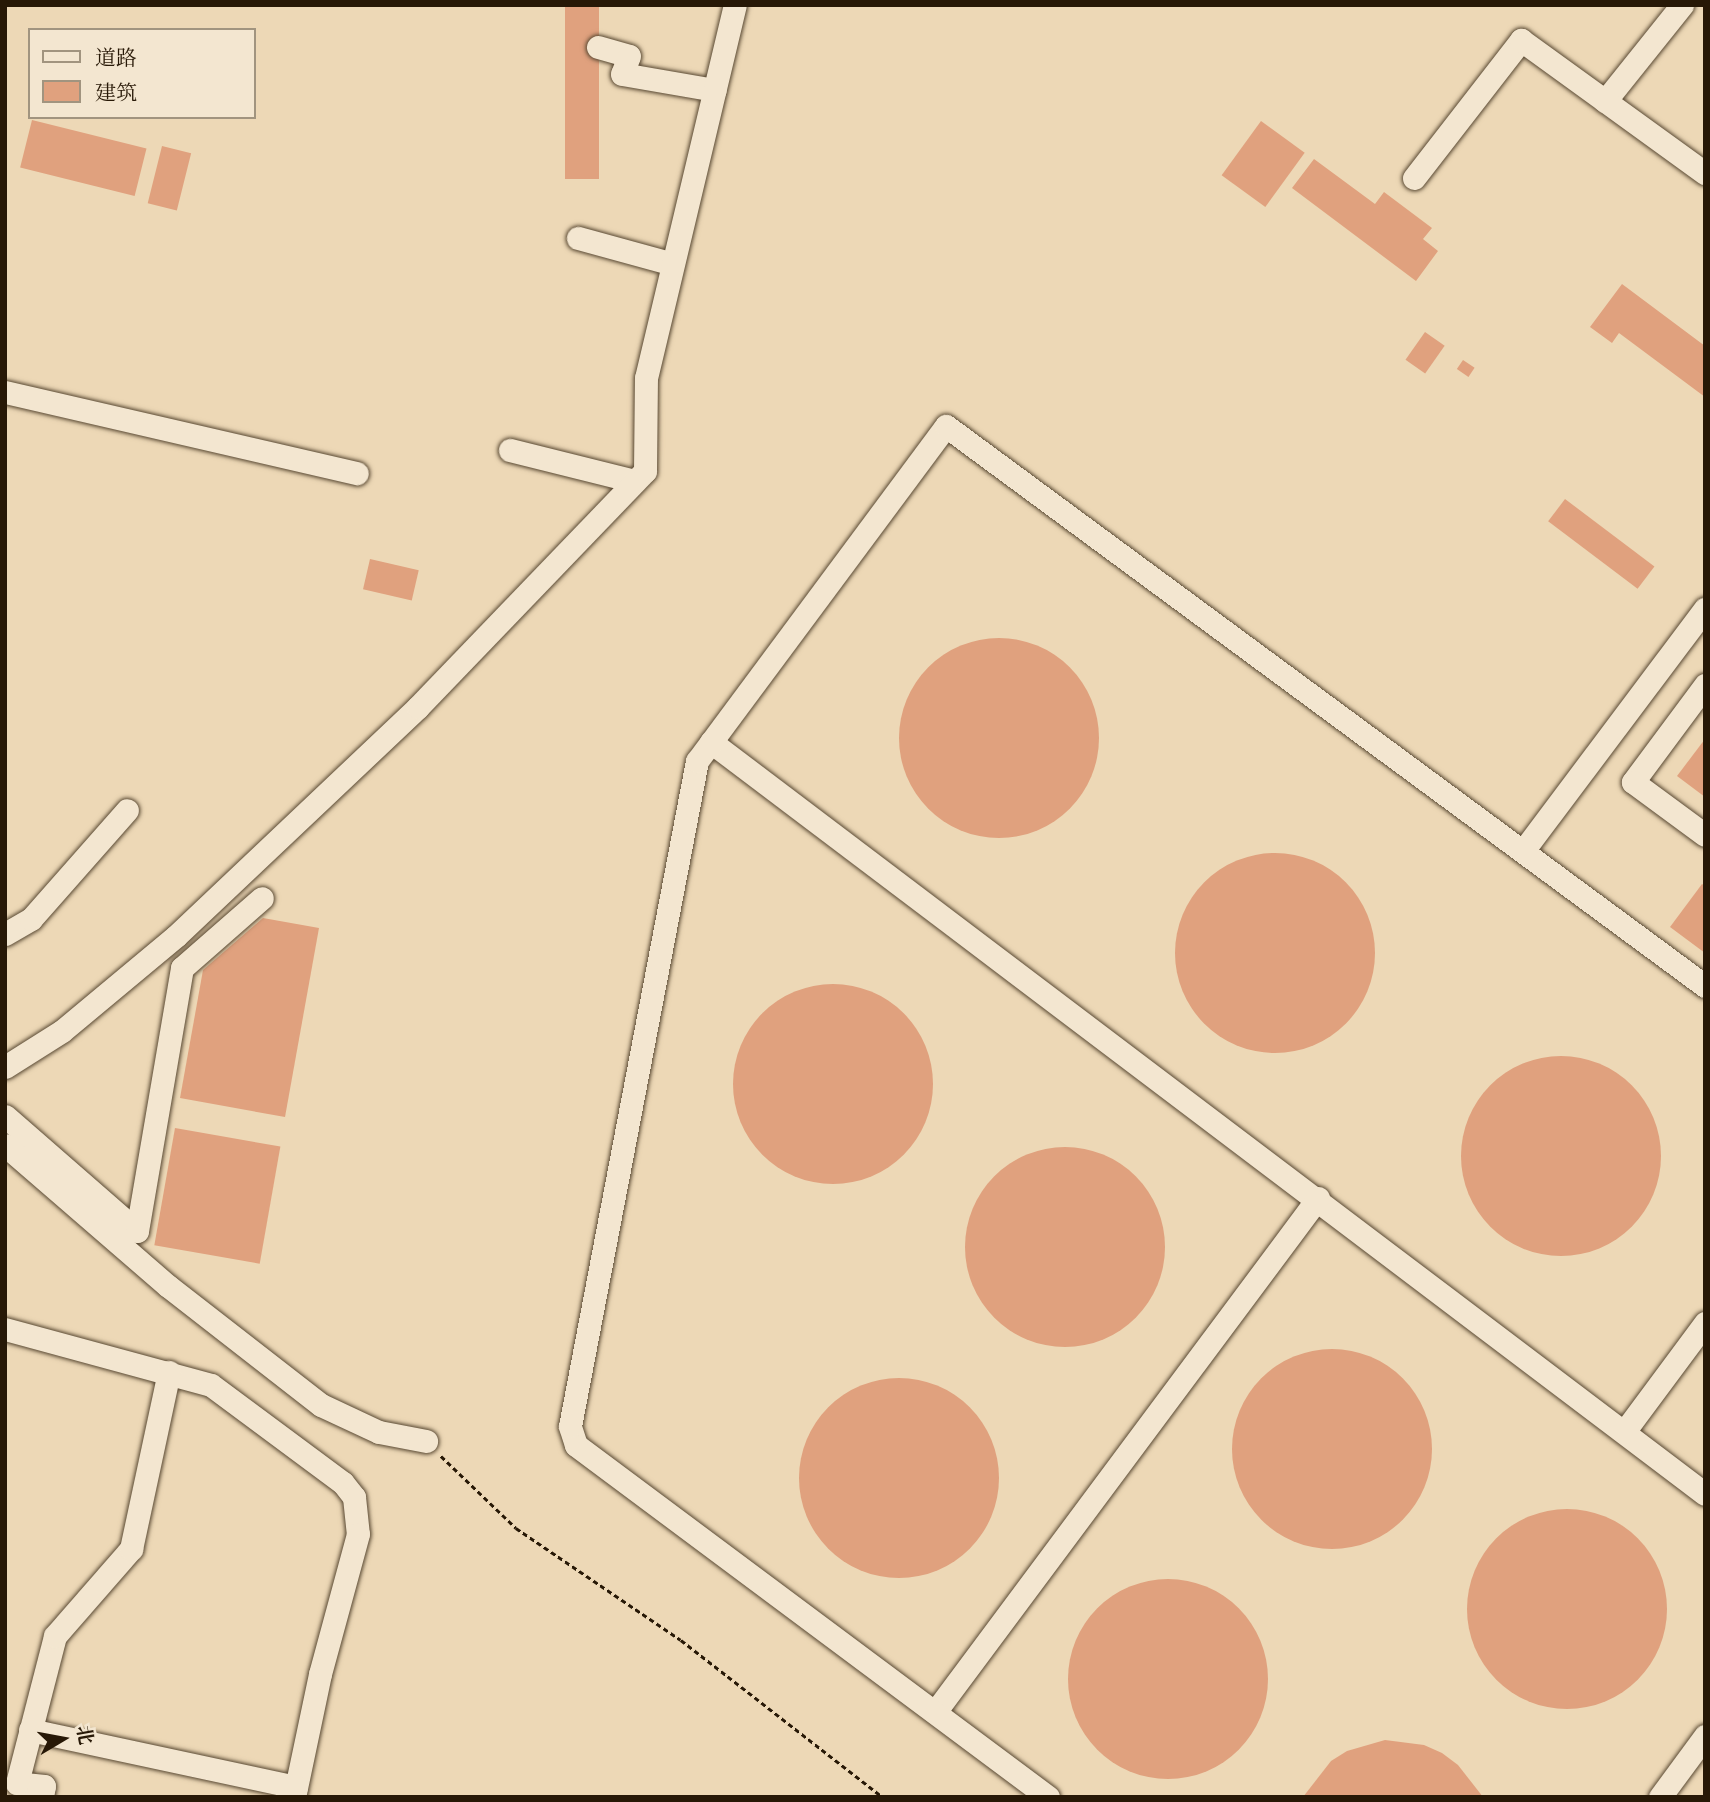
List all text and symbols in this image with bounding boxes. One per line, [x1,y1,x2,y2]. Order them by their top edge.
legend [28,28,256,119]
text: 道路 [95,46,137,73]
text: 建筑 [95,81,137,108]
north arrow [28,1704,98,1774]
text: 北 [70,1724,97,1747]

